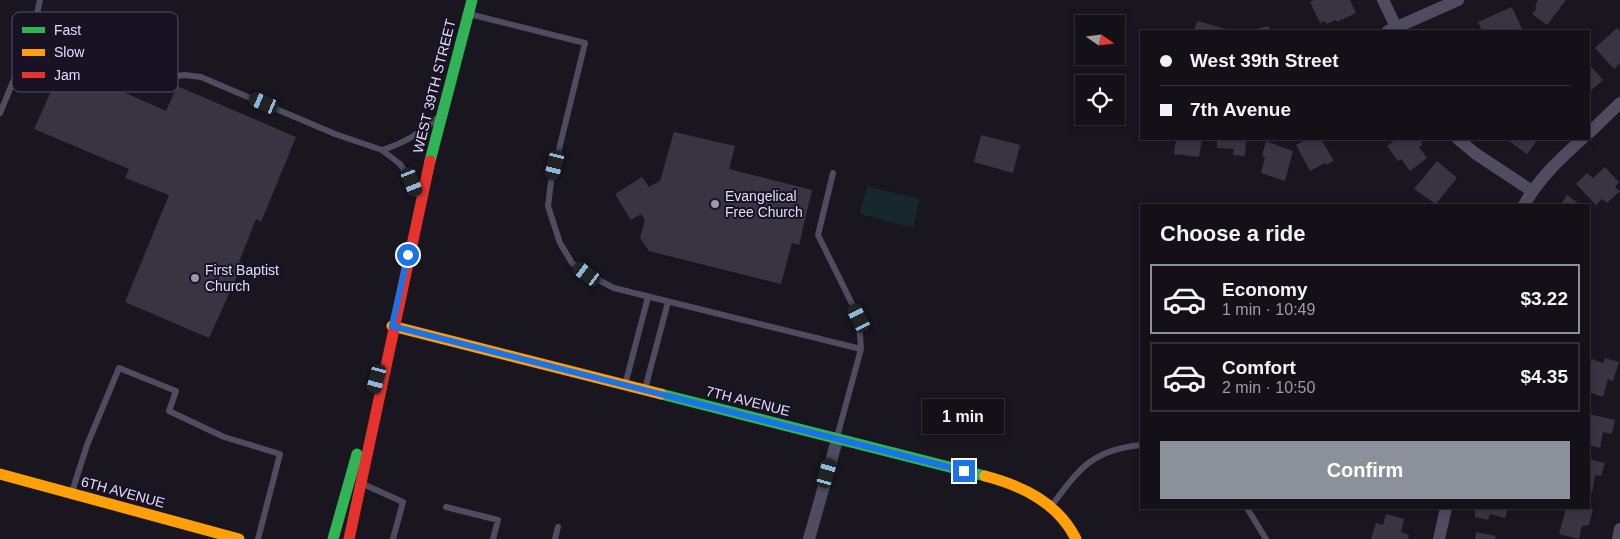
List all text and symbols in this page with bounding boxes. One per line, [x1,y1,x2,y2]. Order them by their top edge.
legend [12,12,178,92]
north arrow [1075,15,1125,65]
map controls [1075,15,1125,125]
street label: WEST 39TH STREET [410,17,458,155]
text: Fast [54,22,81,38]
text: Slow [54,44,85,60]
text: West 39th Street [1190,50,1339,71]
text: Jam [54,67,80,83]
button: locate [1075,75,1125,125]
car [247,90,280,116]
text: 7th Avenue [1190,99,1291,120]
car [544,149,565,181]
car [399,165,424,199]
place label: Evangelical Free Church [725,188,803,220]
marker: Evangelical Free Church [709,198,721,210]
text: Choose a ride [1160,221,1305,246]
route start [397,244,419,266]
car [570,259,603,289]
place label: First Baptist Church [205,262,279,294]
marker: First Baptist Church [189,272,201,284]
icon: car [1162,277,1207,322]
text: Economy [1222,279,1308,300]
text: $3.22 [1520,288,1568,309]
car [845,301,872,335]
text: 1 min · 10:49 [1222,301,1315,318]
icon: car [1162,355,1207,400]
text: Comfort [1222,357,1296,378]
car [365,363,388,395]
text: $4.35 [1520,366,1568,387]
text: 2 min · 10:50 [1222,379,1315,396]
street label: 7TH AVENUE [704,383,792,419]
callout: 1 min [923,398,1005,434]
text: 1 min [942,408,984,425]
button: Confirm [1160,441,1570,499]
car [815,457,838,489]
route end [953,460,975,482]
street label: 6TH AVENUE [79,473,167,511]

